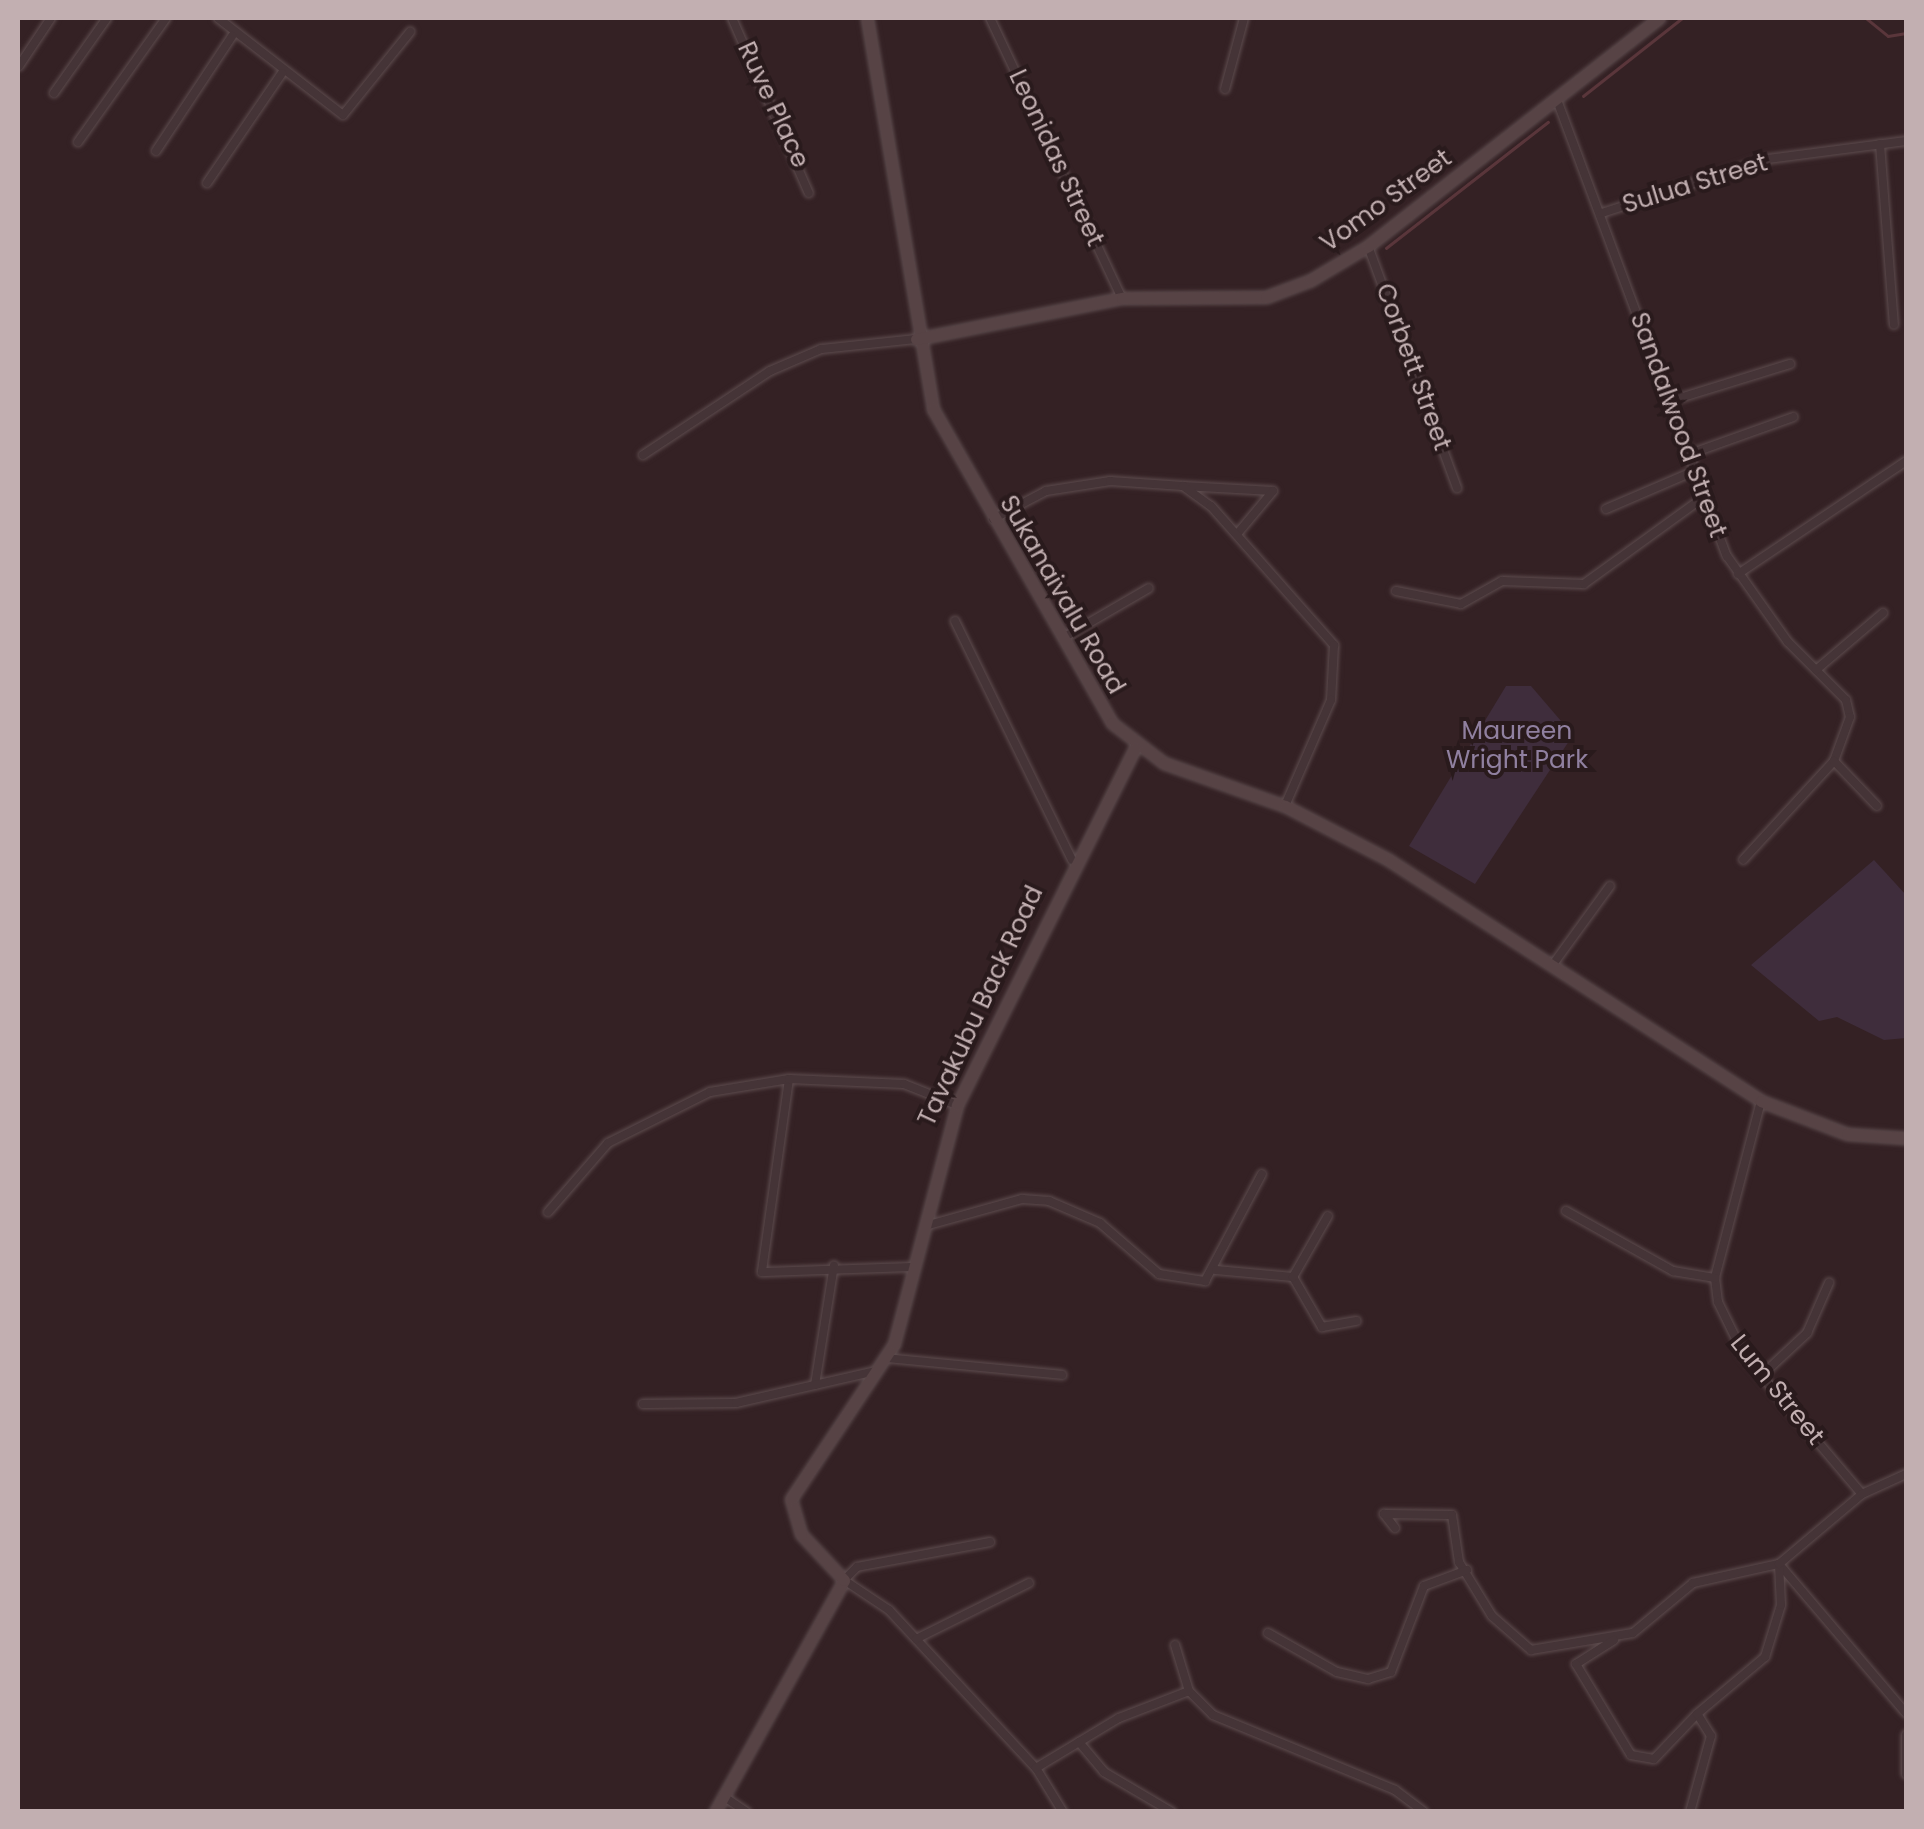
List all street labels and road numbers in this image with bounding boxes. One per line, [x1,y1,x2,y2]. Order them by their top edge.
street label: Ruve Place [731,37,815,173]
street label: Leonidas Street [1002,65,1110,251]
street label: Vomo Street [1315,143,1457,259]
street label: Sulua Street [1619,148,1771,220]
street label: Corbett Street [1369,280,1457,454]
street label: Sandalwood Street [1623,309,1733,541]
street label: Sukanaivalu Road [993,490,1131,700]
street label: Tavakubu Back Road [912,881,1050,1131]
street label: Lum Street [1724,1329,1830,1451]

